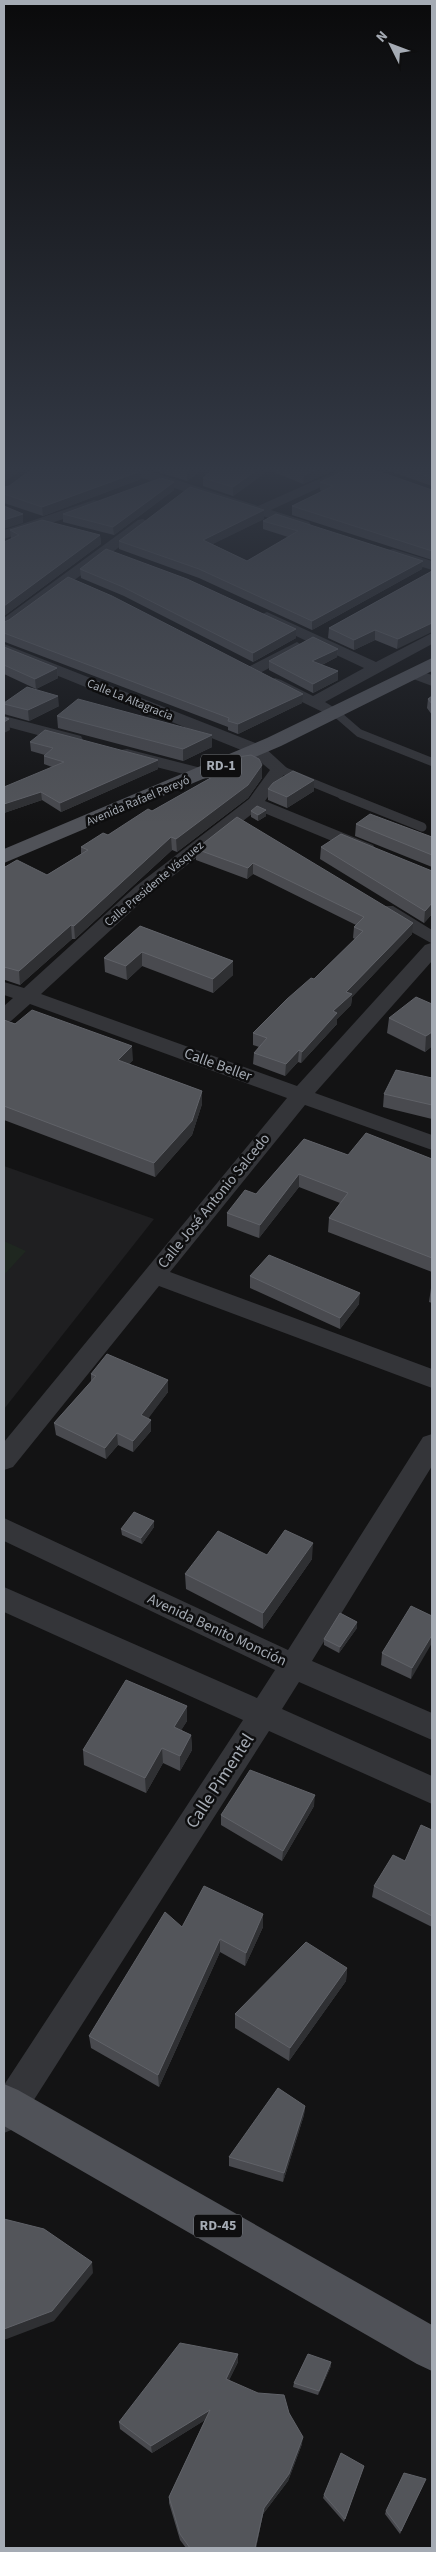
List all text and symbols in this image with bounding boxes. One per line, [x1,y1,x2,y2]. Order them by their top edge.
north arrow [366,20,416,70]
text: N [372,27,393,47]
street label: Calle La Altagracia [84,675,176,725]
road number: RD-1 [201,754,241,778]
street label: Avenida Rafael Pereyó [84,772,192,830]
street label: Calle Presidente Vásquez [101,837,207,931]
street label: Calle Beller [181,1043,256,1087]
street label: Calle José Antonio Salcedo [153,1129,275,1273]
street label: Avenida Benito Monción [144,1588,290,1672]
street label: Calle Pimentel [180,1729,260,1833]
road number: RD-45 [194,2214,242,2238]

